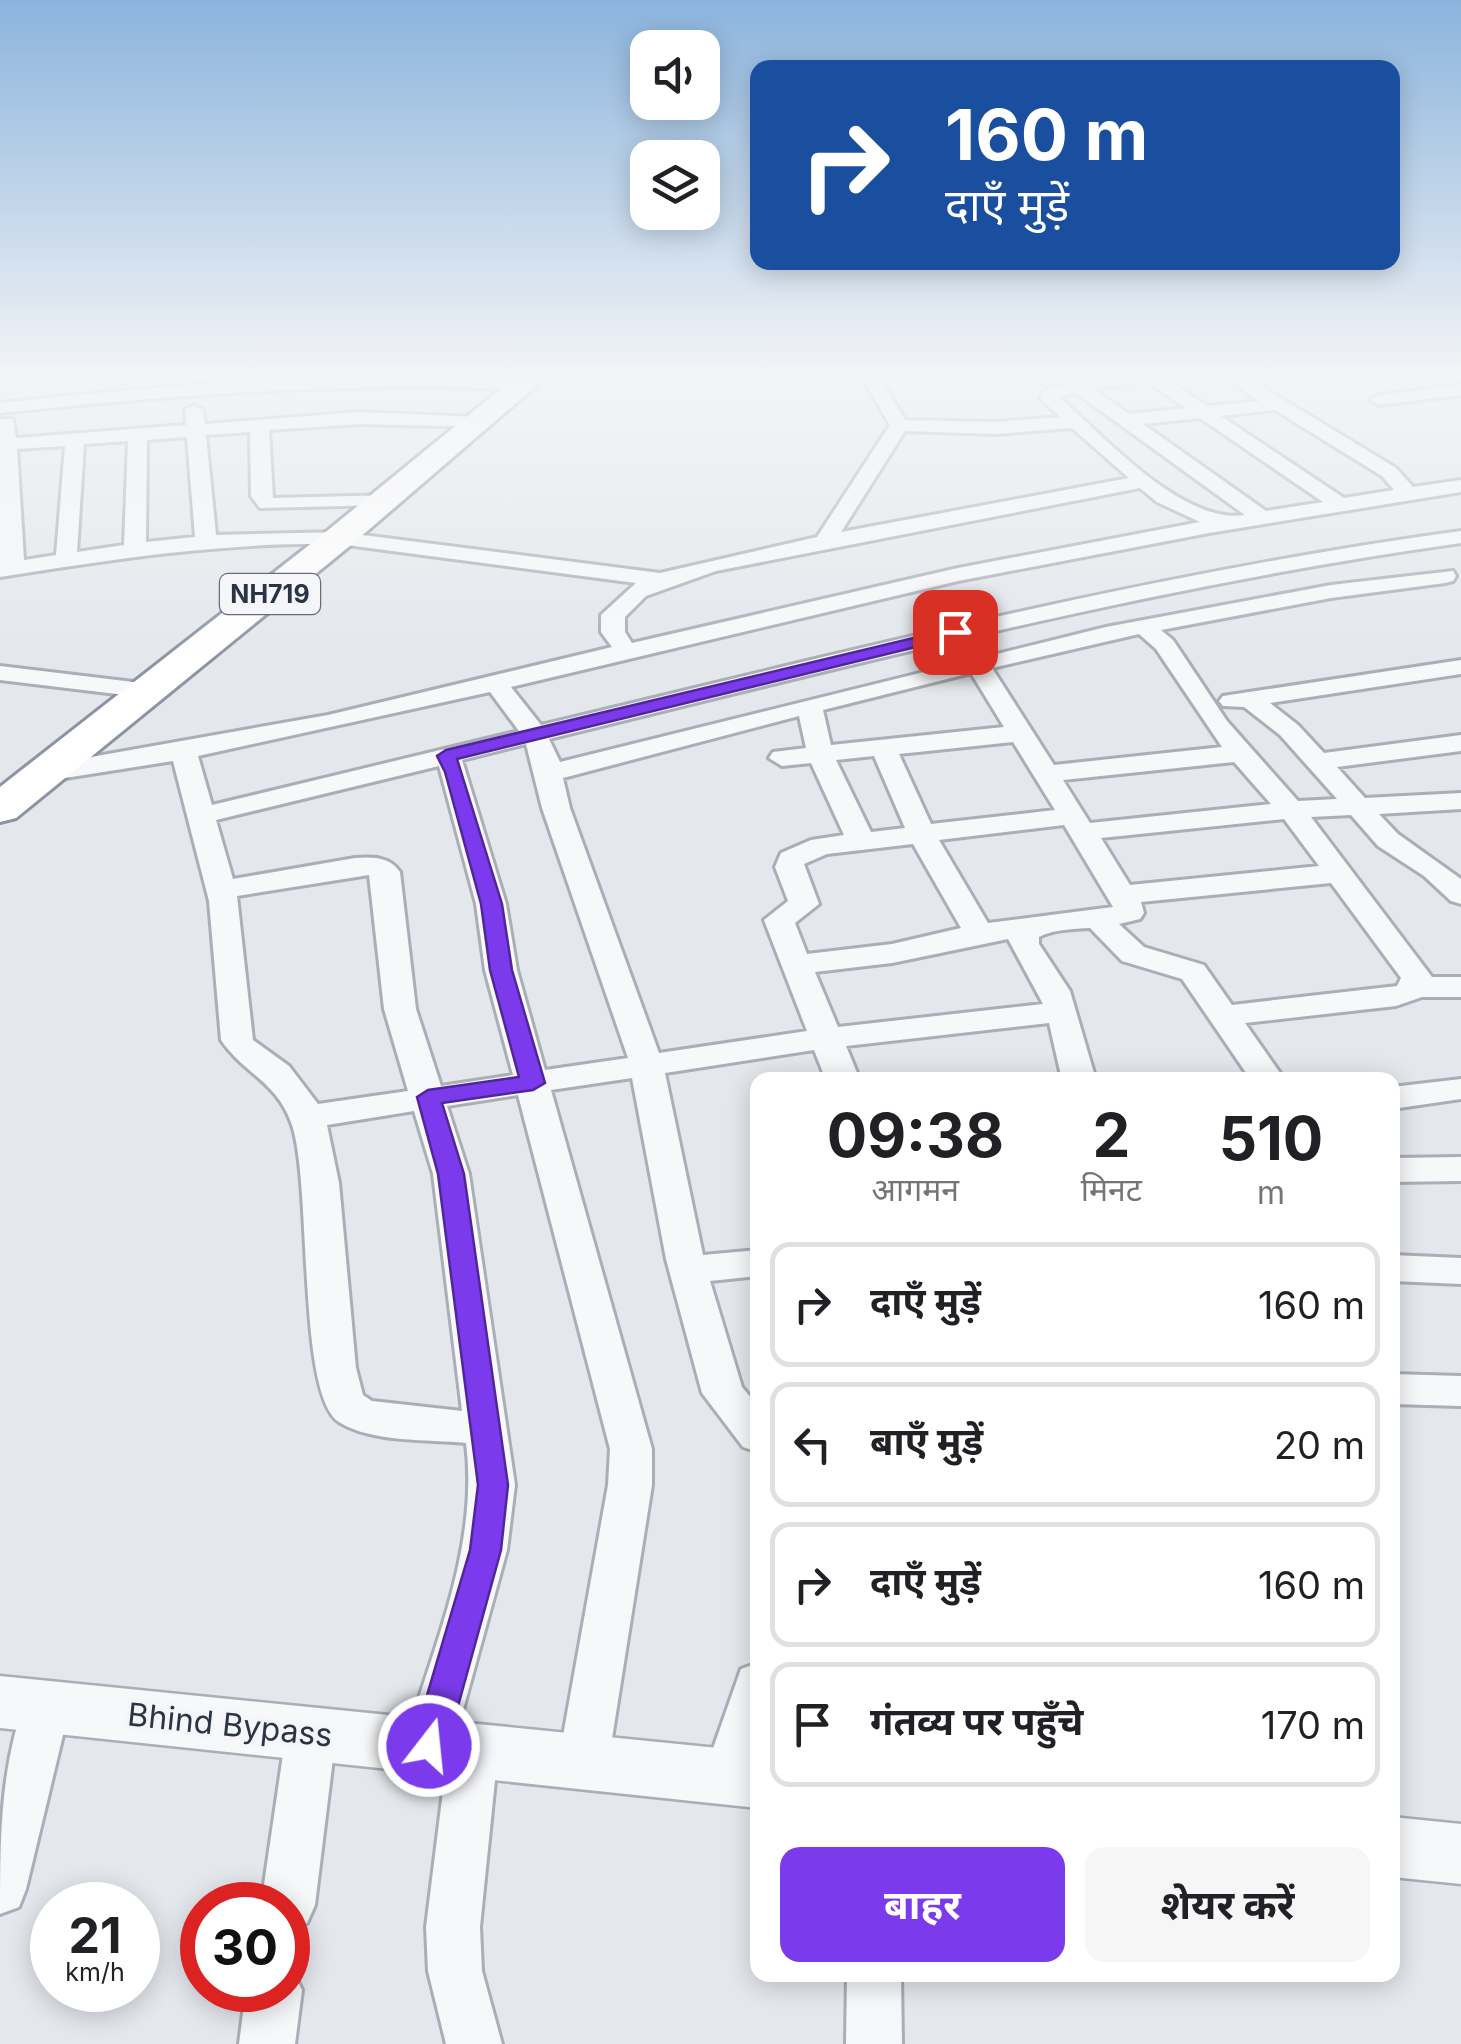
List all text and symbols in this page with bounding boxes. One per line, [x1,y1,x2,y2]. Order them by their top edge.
map controls [630,30,720,230]
button: sound [630,30,720,120]
text: 160 m [945,92,1148,177]
icon: right [780,100,910,230]
button: layers [630,140,720,230]
text: दाएँ मुड़ें [945,177,1069,232]
road number: NH719 [220,574,320,614]
pin [913,590,998,675]
icon: arrive [928,605,983,660]
text: 09:38 [827,1099,1004,1171]
text: 2 [1092,1099,1130,1171]
text: 510 [1219,1102,1323,1174]
text: आगमन [872,1170,959,1209]
text: मिनट [1081,1170,1142,1209]
text: m [1257,1173,1285,1212]
icon: right [785,1277,840,1332]
text: दाएँ मुड़ें [870,1278,981,1324]
text: 160 m [1258,1282,1365,1328]
icon: left [785,1417,840,1472]
text: बाएँ मुड़ें [870,1418,983,1464]
text: 20 m [1274,1422,1365,1468]
icon: right [785,1557,840,1612]
text: दाएँ मुड़ें [870,1558,981,1604]
text: 160 m [1258,1562,1365,1608]
street label: Bhind Bypass [126,1694,334,1755]
position arrow [377,1694,481,1798]
icon: arrive [785,1697,840,1752]
text: गंतव्य पर पहुँचे [870,1698,1083,1744]
text: 170 m [1261,1702,1365,1748]
button: बाहर [780,1847,1065,1962]
button: शेयर करें [1085,1847,1370,1962]
speed limit sign: 30 [180,1882,310,2012]
text: 21 [68,1905,122,1965]
text: km/h [65,1957,125,1987]

